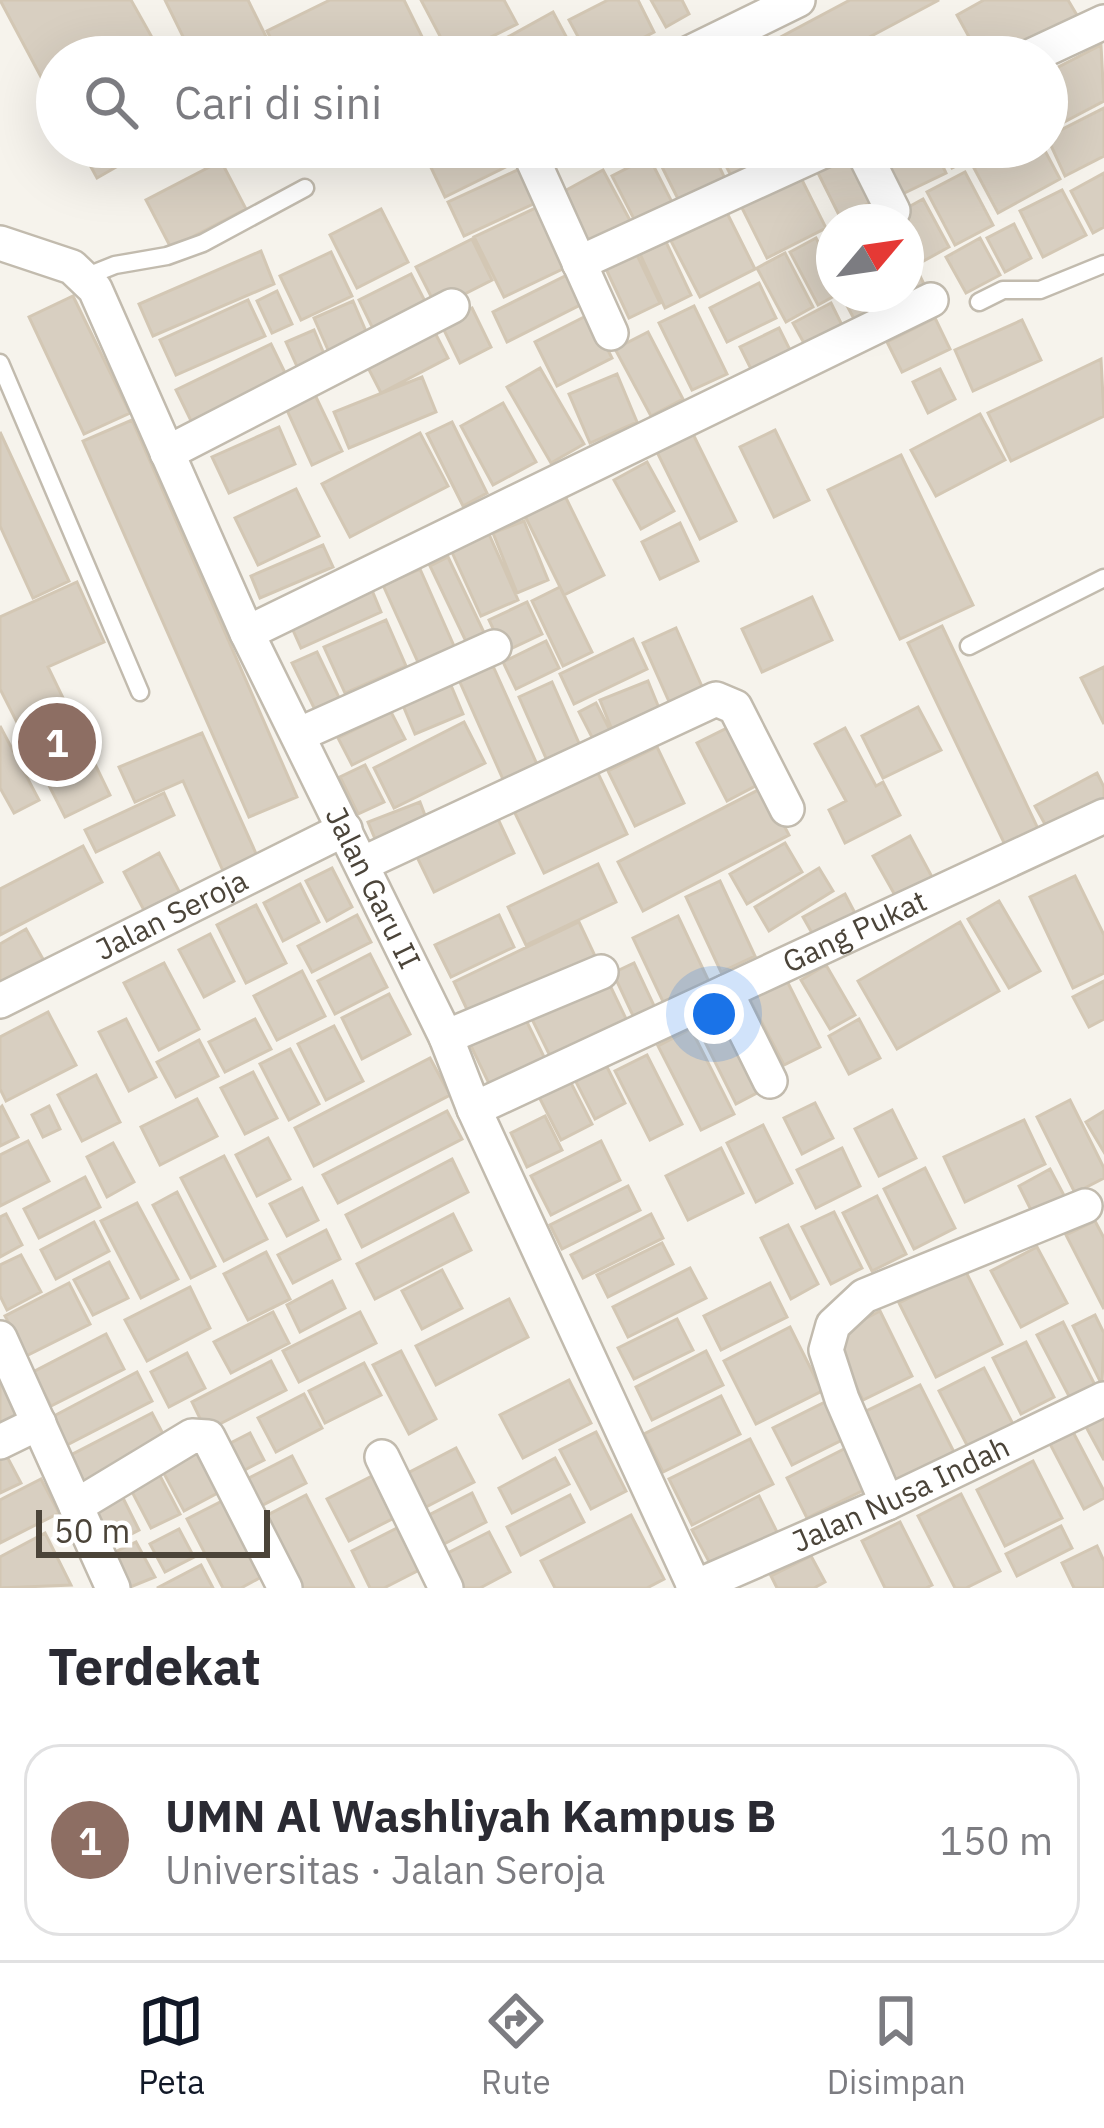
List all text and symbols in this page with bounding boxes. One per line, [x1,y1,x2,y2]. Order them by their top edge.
search box [36,36,1068,168]
icon: search [78,69,144,135]
text: Cari di sini [174,73,382,131]
north arrow [816,204,924,312]
pin: 1 [18,697,96,787]
street label: Jalan Garu II [318,800,430,975]
street label: Jalan Seroja [89,860,254,968]
street label: Gang Pukat [776,880,932,981]
your location [684,984,744,1044]
street label: Jalan Nusa Indah [786,1426,1015,1560]
scale bar [36,1504,270,1557]
text: 50 m [54,1509,130,1552]
text: Terdekat [48,1633,261,1699]
text: UMN Al Washliyah Kampus B [165,1786,776,1844]
text: 1 [78,1815,102,1866]
text: 150 m [940,1815,1053,1866]
text: Universitas · Jalan Seroja [165,1844,605,1895]
tab: Peta [138,1988,205,2103]
tab: Rute [481,1988,551,2103]
tab: Disimpan [827,1988,966,2103]

